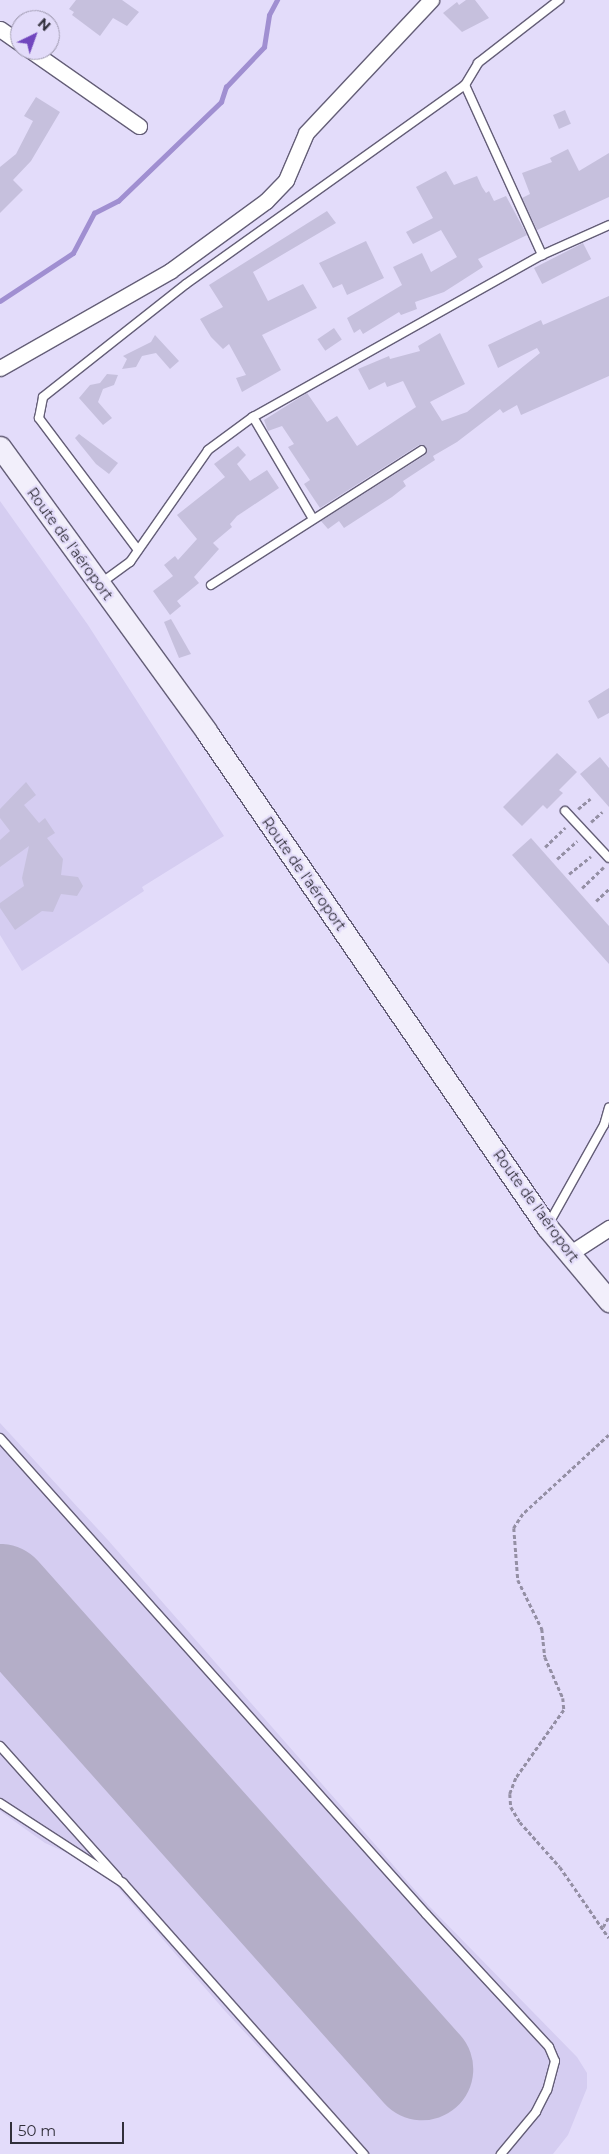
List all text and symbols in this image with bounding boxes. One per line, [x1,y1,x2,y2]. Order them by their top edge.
north arrow [10,10,60,60]
text: N [34,14,55,35]
street label: Route de l'aéroport [24,485,116,603]
street label: Route de l'aéroport [258,814,350,934]
street label: Route de l'aéroport [490,1147,582,1265]
scale bar [12,2112,126,2144]
text: 50 m [18,2121,56,2140]

